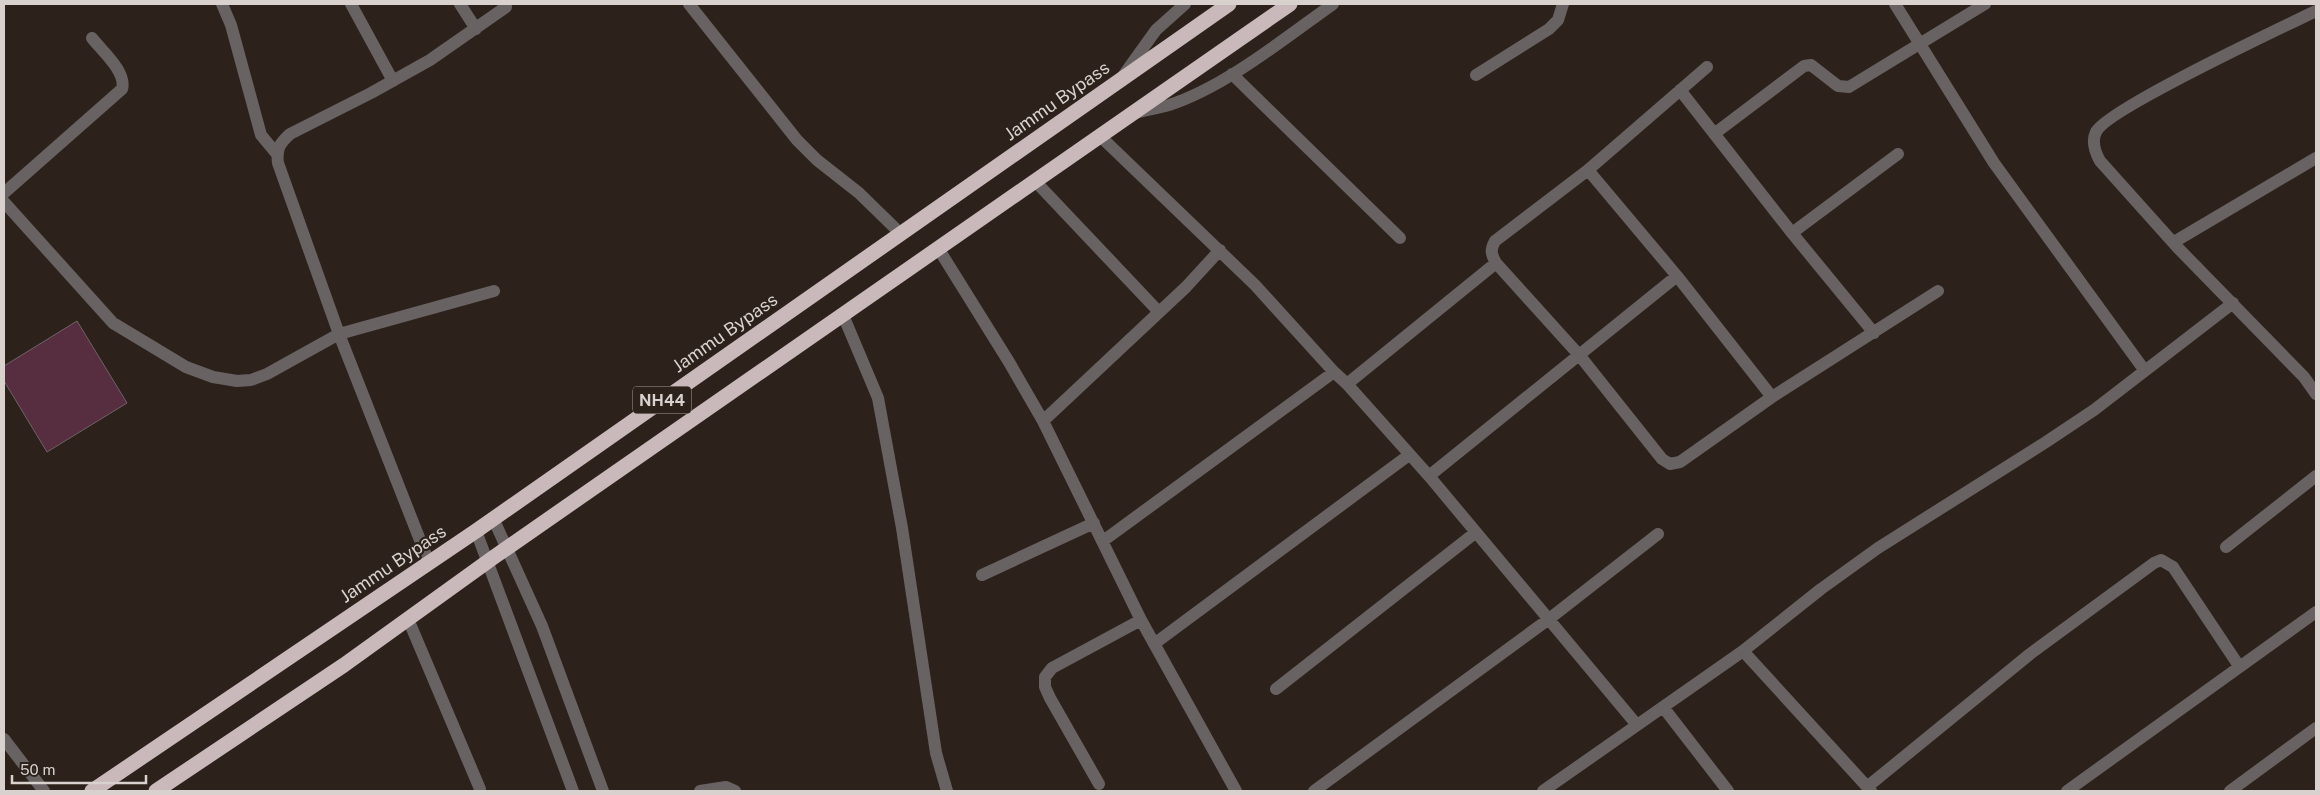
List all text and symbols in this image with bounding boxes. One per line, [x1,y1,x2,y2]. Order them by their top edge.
street label: Jammu Bypass [1000,57,1113,145]
street label: Jammu Bypass [668,289,781,377]
road number: NH44 [633,386,691,414]
street label: Jammu Bypass [336,520,450,607]
scale bar [12,752,146,784]
text: 50 m [20,761,55,778]

